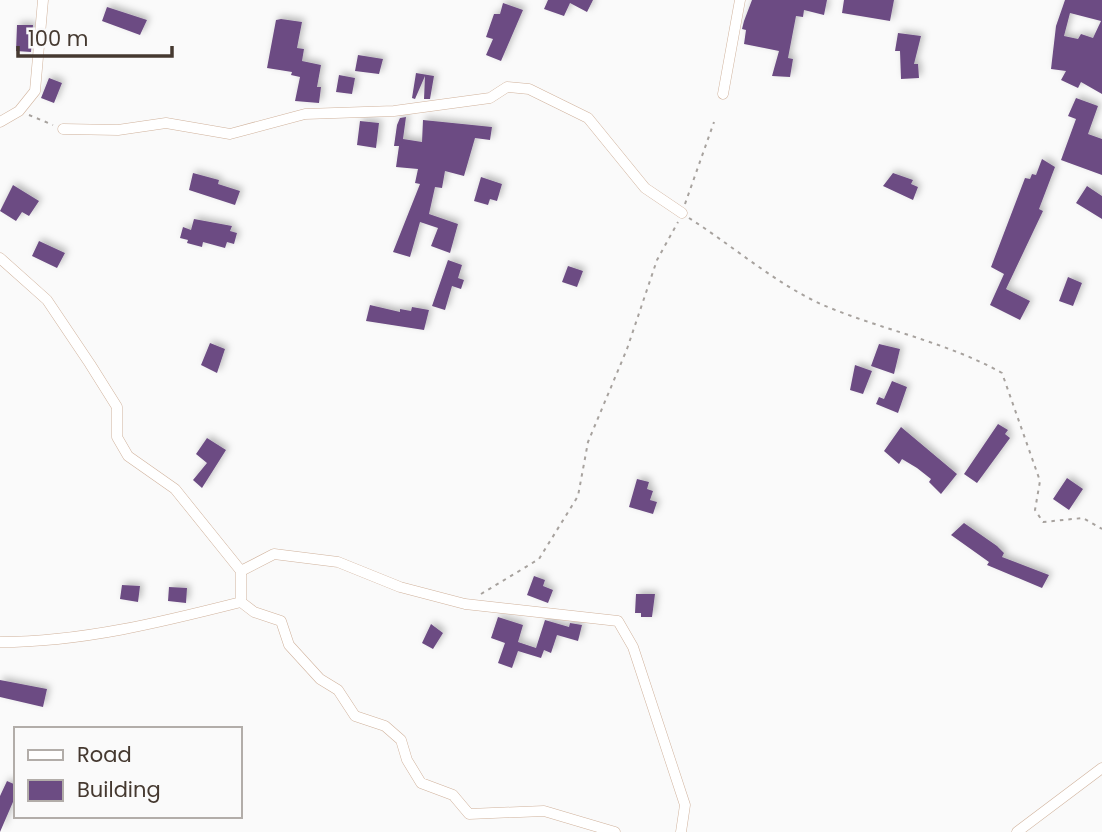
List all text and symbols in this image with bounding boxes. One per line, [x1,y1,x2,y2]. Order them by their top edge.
scale bar [18,14,172,58]
text: 100 m [28,24,88,53]
legend [14,727,242,818]
text: Road [77,740,132,769]
text: Building [77,775,161,804]

